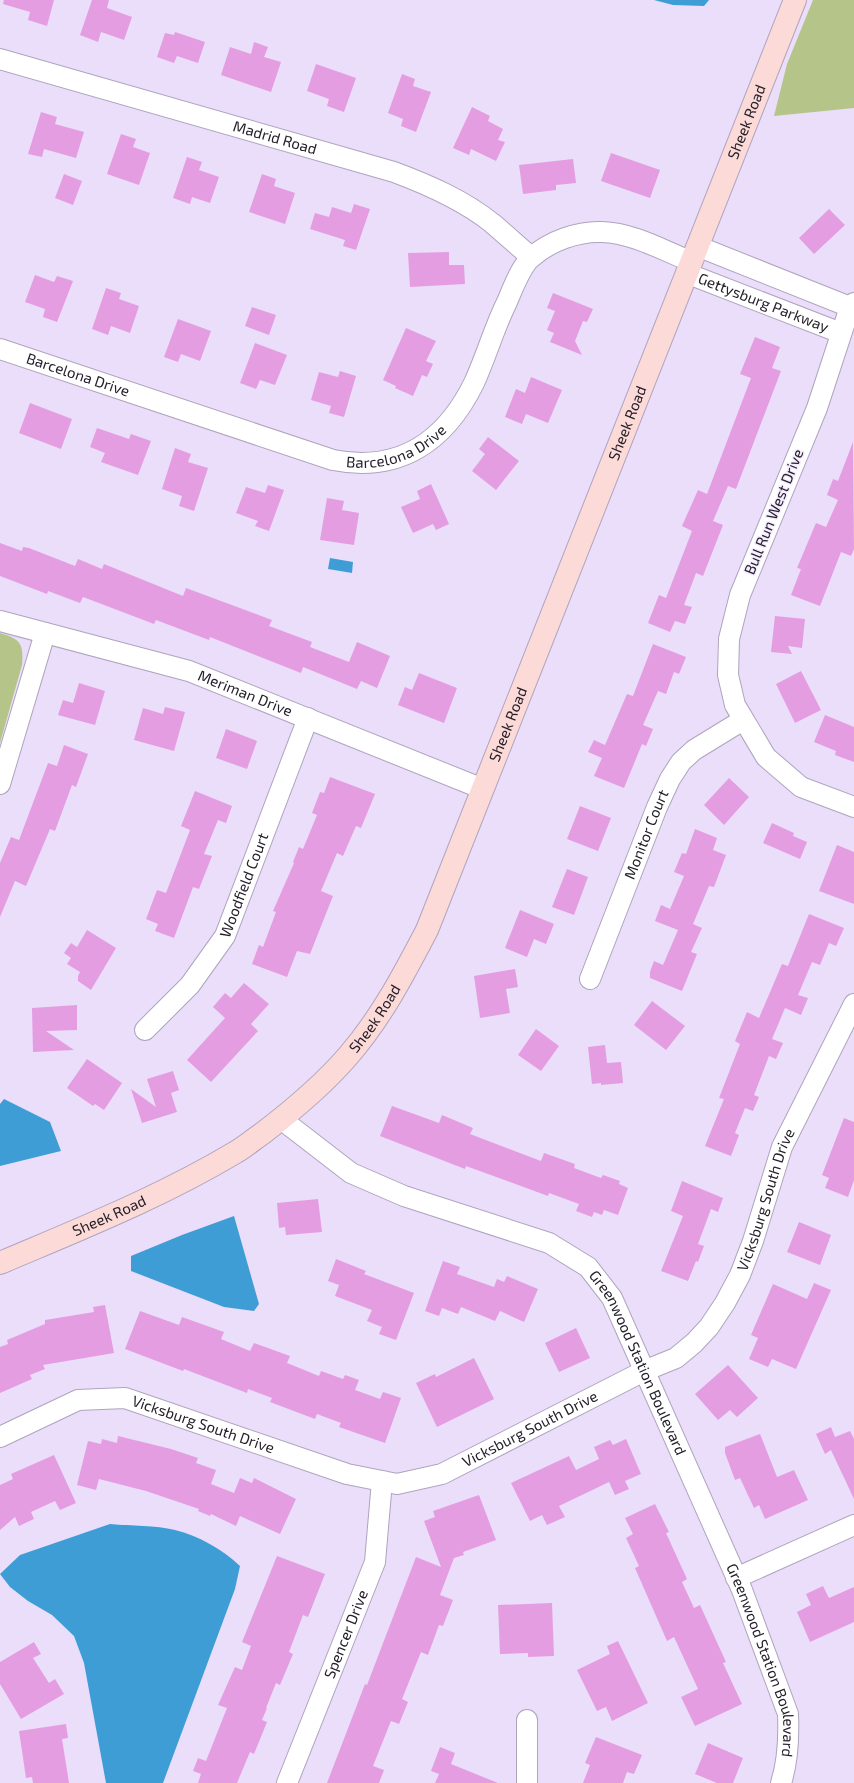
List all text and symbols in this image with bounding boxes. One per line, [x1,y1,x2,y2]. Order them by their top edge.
street label: Sheek Road [723,82,769,162]
street label: Madrid Road [231,116,319,157]
street label: Gettysburg Parkway [696,269,832,335]
street label: Barcelona Drive [24,348,132,400]
street label: Sheek Road [604,383,649,463]
street label: Barcelona Drive [345,421,449,471]
street label: Bull Run West Drive [740,446,806,577]
street label: Meriman Drive [196,666,295,720]
street label: Sheek Road [485,684,530,764]
street label: Monitor Court [620,786,672,882]
street label: Woodfield Court [215,830,272,940]
street label: Sheek Road [345,981,404,1056]
street label: Vicksburg South Drive [732,1125,798,1273]
street label: Sheek Road [69,1191,149,1239]
street label: Greenwood Station Boulevard [586,1266,691,1458]
street label: Vicksburg South Drive [459,1386,600,1470]
street label: Vicksburg South Drive [130,1391,277,1457]
street label: Greenwood Station Boulevard [723,1560,798,1758]
street label: Spencer Drive [320,1587,371,1681]

